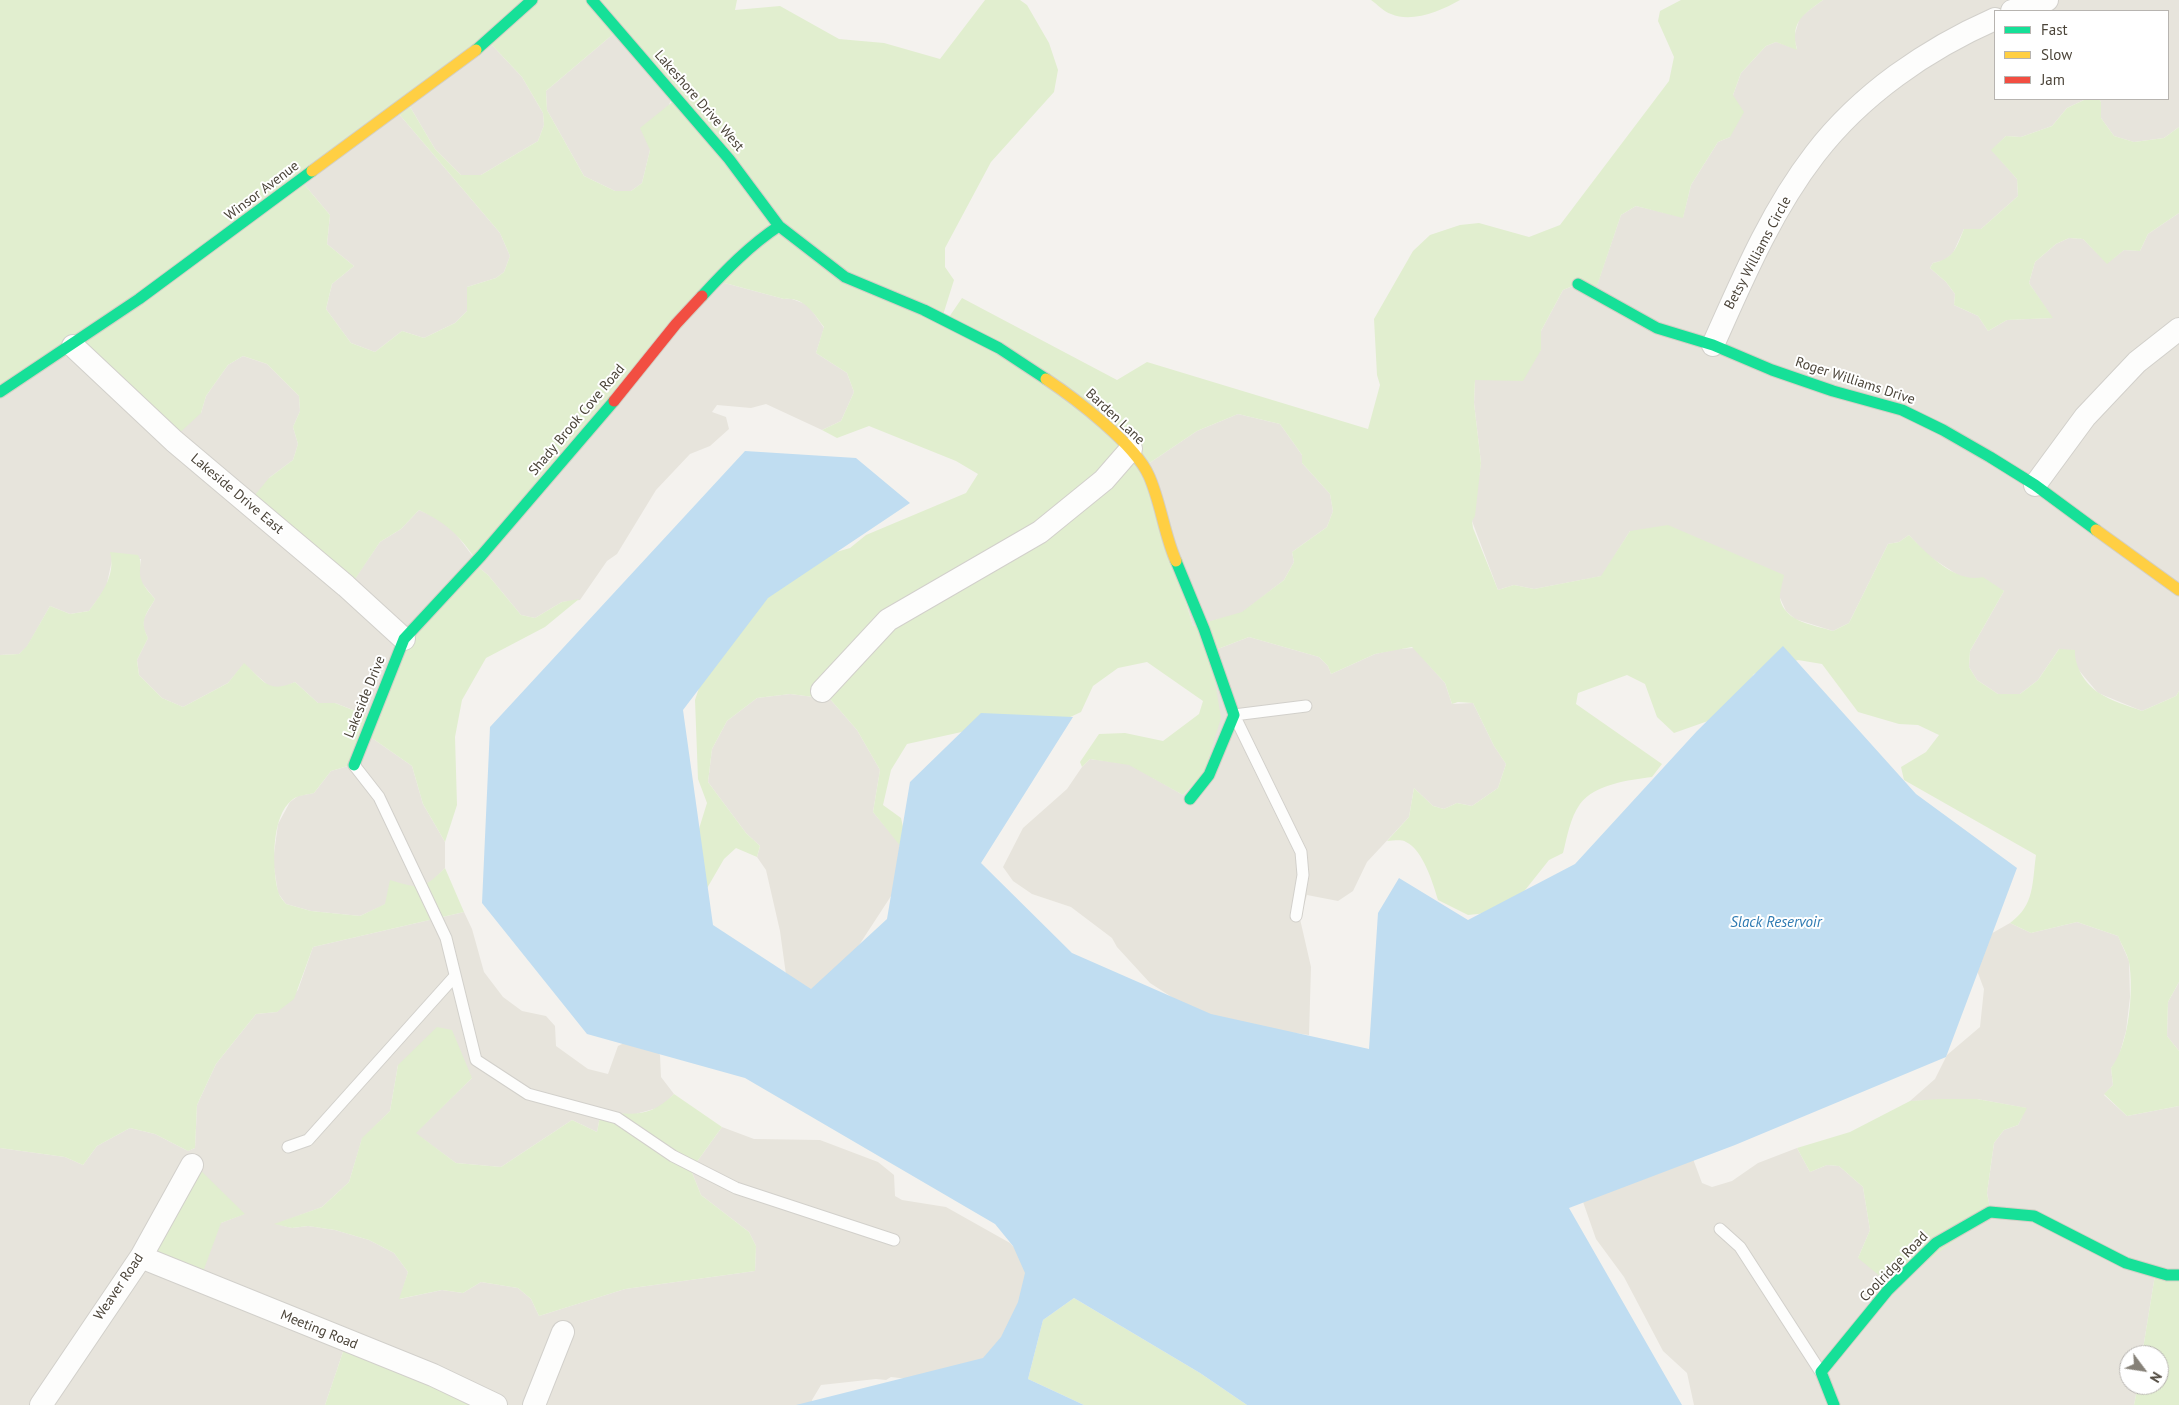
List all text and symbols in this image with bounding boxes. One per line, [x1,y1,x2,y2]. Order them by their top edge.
legend [1994,10,2169,100]
text: Fast [2041,20,2068,39]
text: Slow [2041,45,2072,64]
street label: Lakeshore Drive West [651,47,747,155]
text: Jam [2041,70,2065,89]
street label: Winsor Avenue [222,158,302,224]
street label: Betsy Williams Circle [1721,194,1795,312]
street label: Roger Williams Drive [1793,354,1917,408]
street label: Shady Brook Cove Road [526,361,628,479]
street label: Barden Lane [1082,385,1148,449]
street label: Lakeside Drive East [187,450,287,538]
street label: Lakeside Drive [341,654,389,740]
water label: Slack Reservoir [1730,914,1822,932]
street label: Coolridge Road [1856,1229,1932,1305]
street label: Weaver Road [91,1250,147,1324]
street label: Meeting Road [278,1307,360,1353]
north arrow [2119,1345,2169,1395]
text: N [2146,1369,2166,1386]

